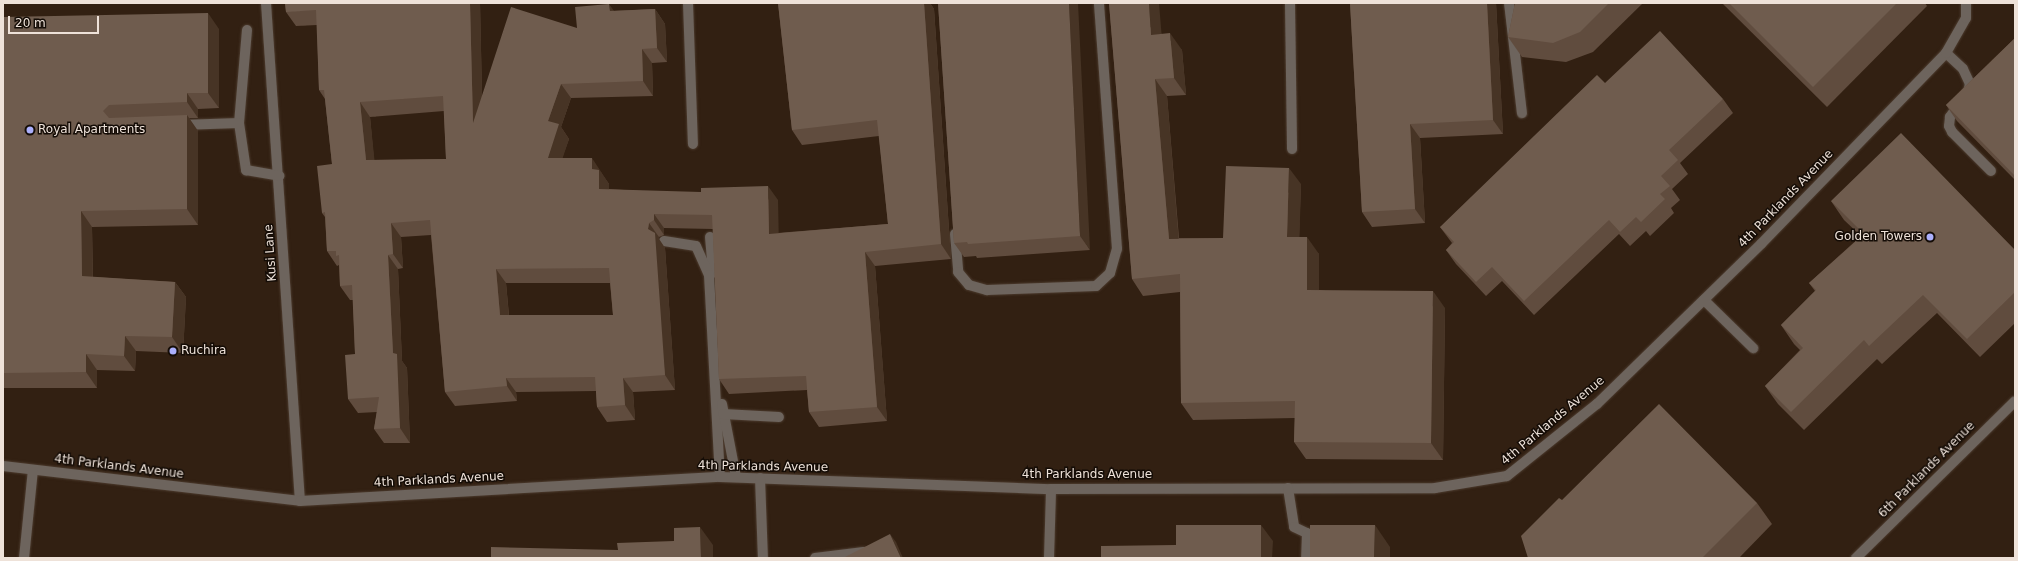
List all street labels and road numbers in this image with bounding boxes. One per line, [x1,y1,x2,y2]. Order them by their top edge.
street label: 4th Parklands Avenue [1736,147,1836,251]
street label: Kusi Lane [262,224,280,282]
street label: 4th Parklands Avenue [1498,374,1608,468]
street label: 6th Parklands Avenue [1876,419,1978,521]
street label: 4th Parklands Avenue [53,452,185,482]
street label: 4th Parklands Avenue [698,459,828,475]
street label: 4th Parklands Avenue [1022,468,1152,482]
street label: 4th Parklands Avenue [374,469,504,491]

